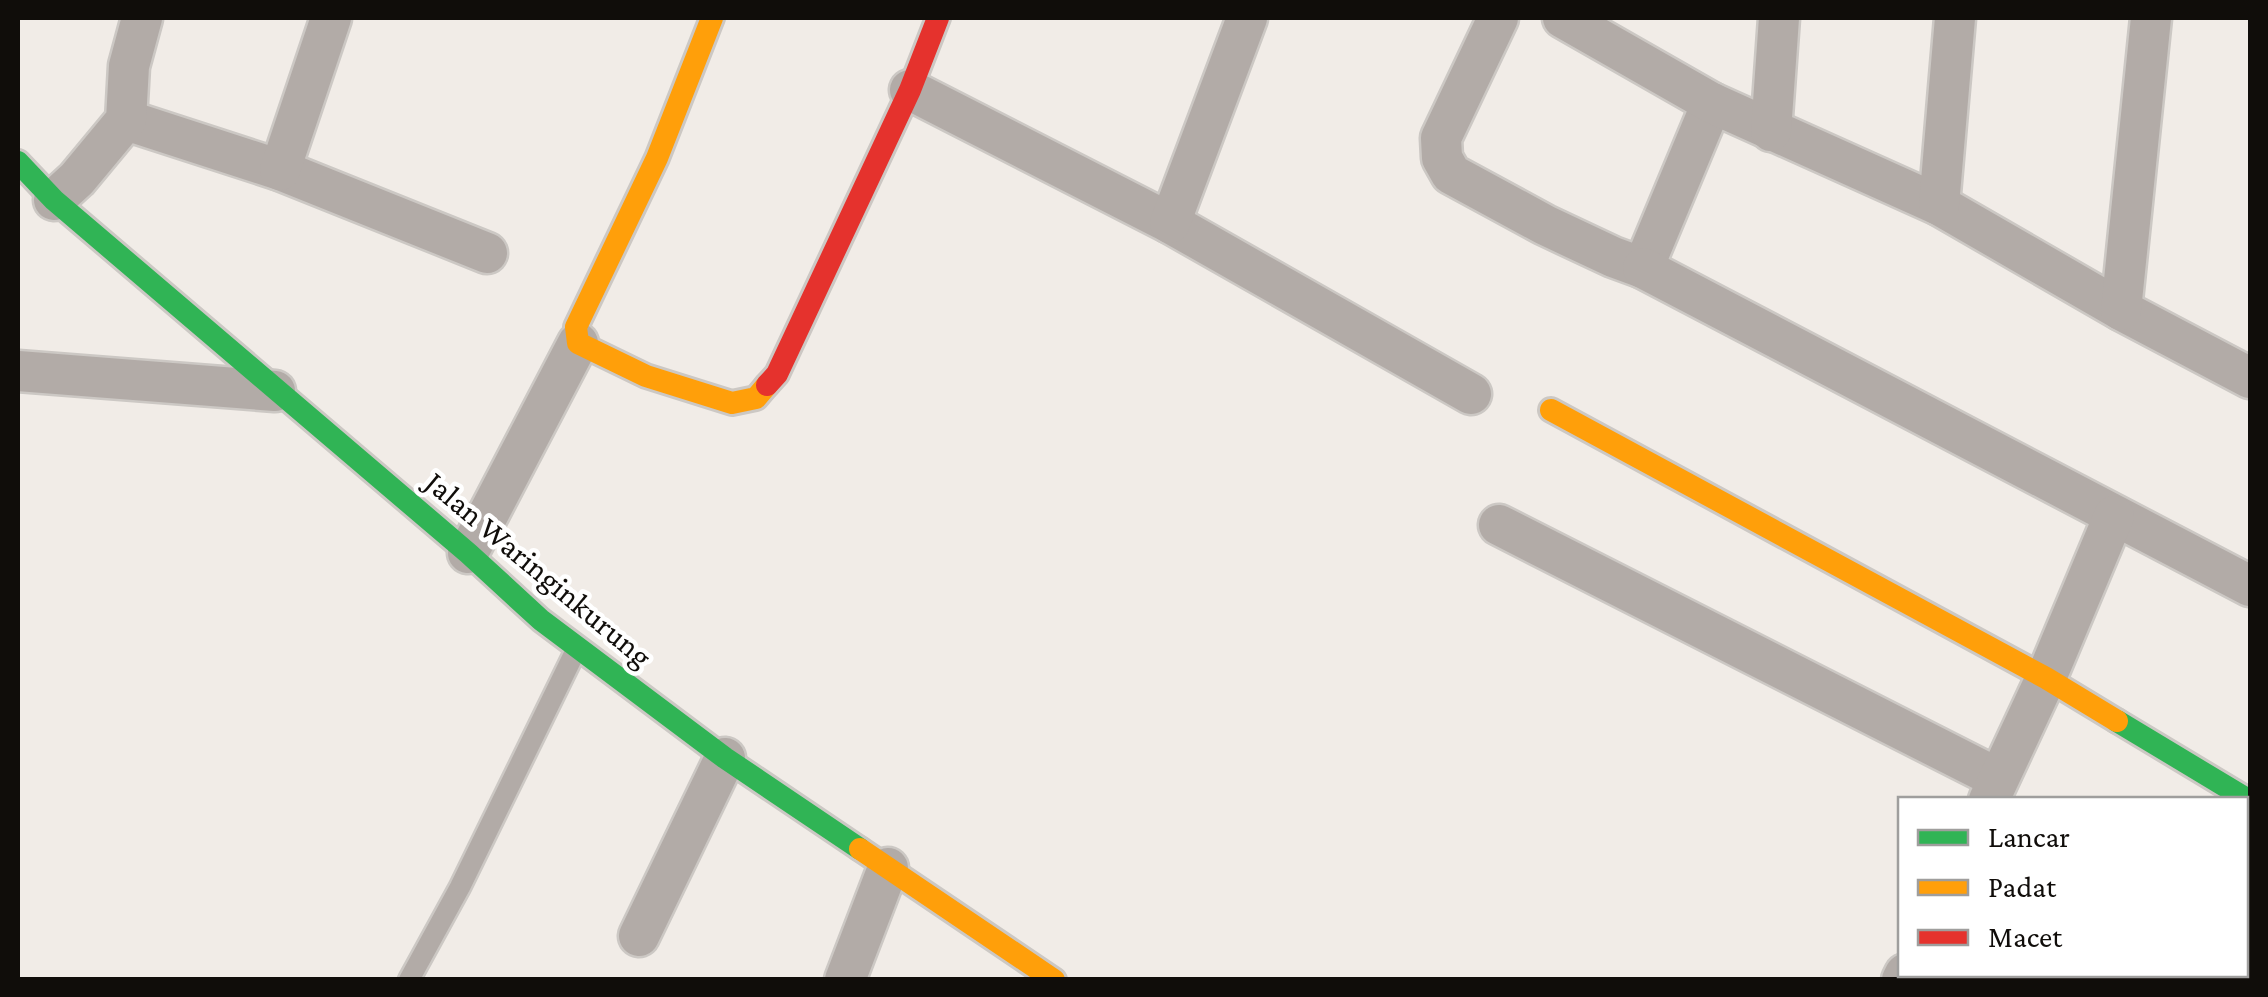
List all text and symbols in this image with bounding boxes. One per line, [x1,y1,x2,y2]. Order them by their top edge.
street label: Jalan Waringinkurung [416,462,660,674]
legend [1898,797,2248,977]
text: Lancar [1988,820,2070,853]
text: Padat [1988,870,2057,903]
text: Macet [1988,920,2063,953]

